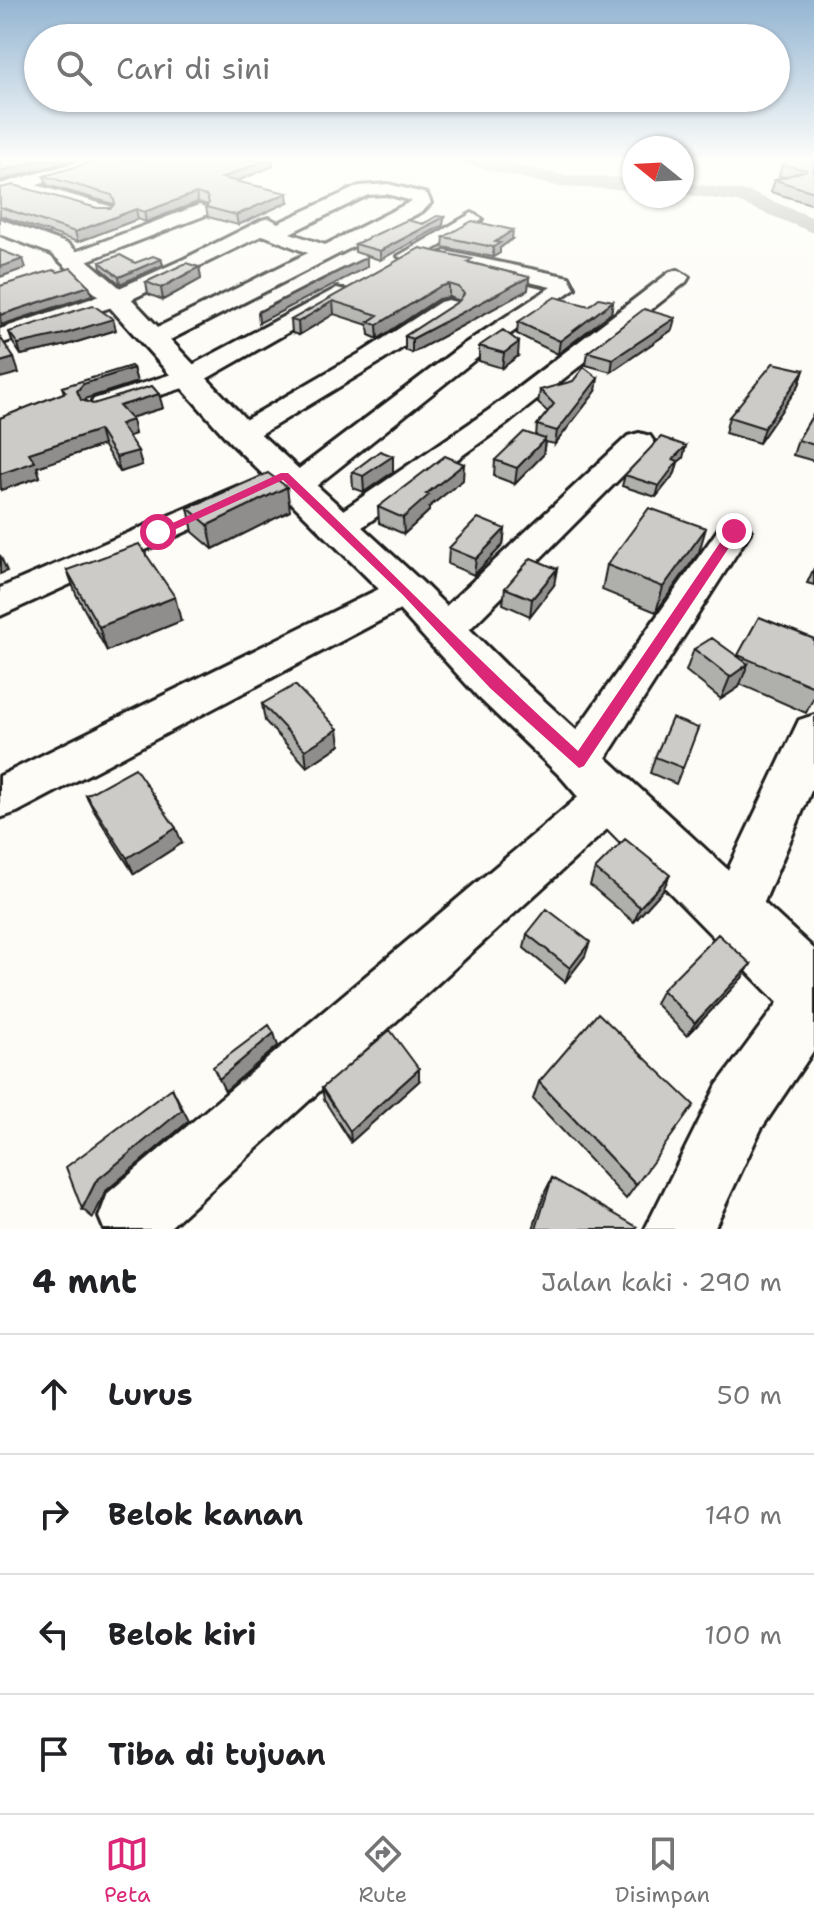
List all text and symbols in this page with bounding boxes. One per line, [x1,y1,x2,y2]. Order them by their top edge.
search box [24,24,790,112]
icon: search [52,46,96,90]
text: Cari di sini [116,48,271,89]
north arrow [622,136,694,208]
route end [716,513,752,549]
route start [140,514,176,550]
text: 4 mnt [32,1258,137,1304]
text: Jalan kaki · 290 m [541,1264,782,1299]
icon: ahead [32,1372,76,1416]
text: Lurus [108,1374,193,1415]
text: 50 m [717,1377,782,1412]
icon: right [32,1492,76,1536]
text: Belok kanan [108,1494,303,1535]
text: 140 m [705,1497,782,1532]
icon: left [32,1612,76,1656]
text: Belok kiri [108,1614,256,1655]
text: 100 m [704,1617,782,1652]
icon: arrive [32,1732,76,1776]
text: Tiba di tujuan [108,1734,326,1775]
tab: Peta [104,1832,151,1909]
tab: Rute [358,1832,407,1909]
tab: Disimpan [615,1832,710,1909]

